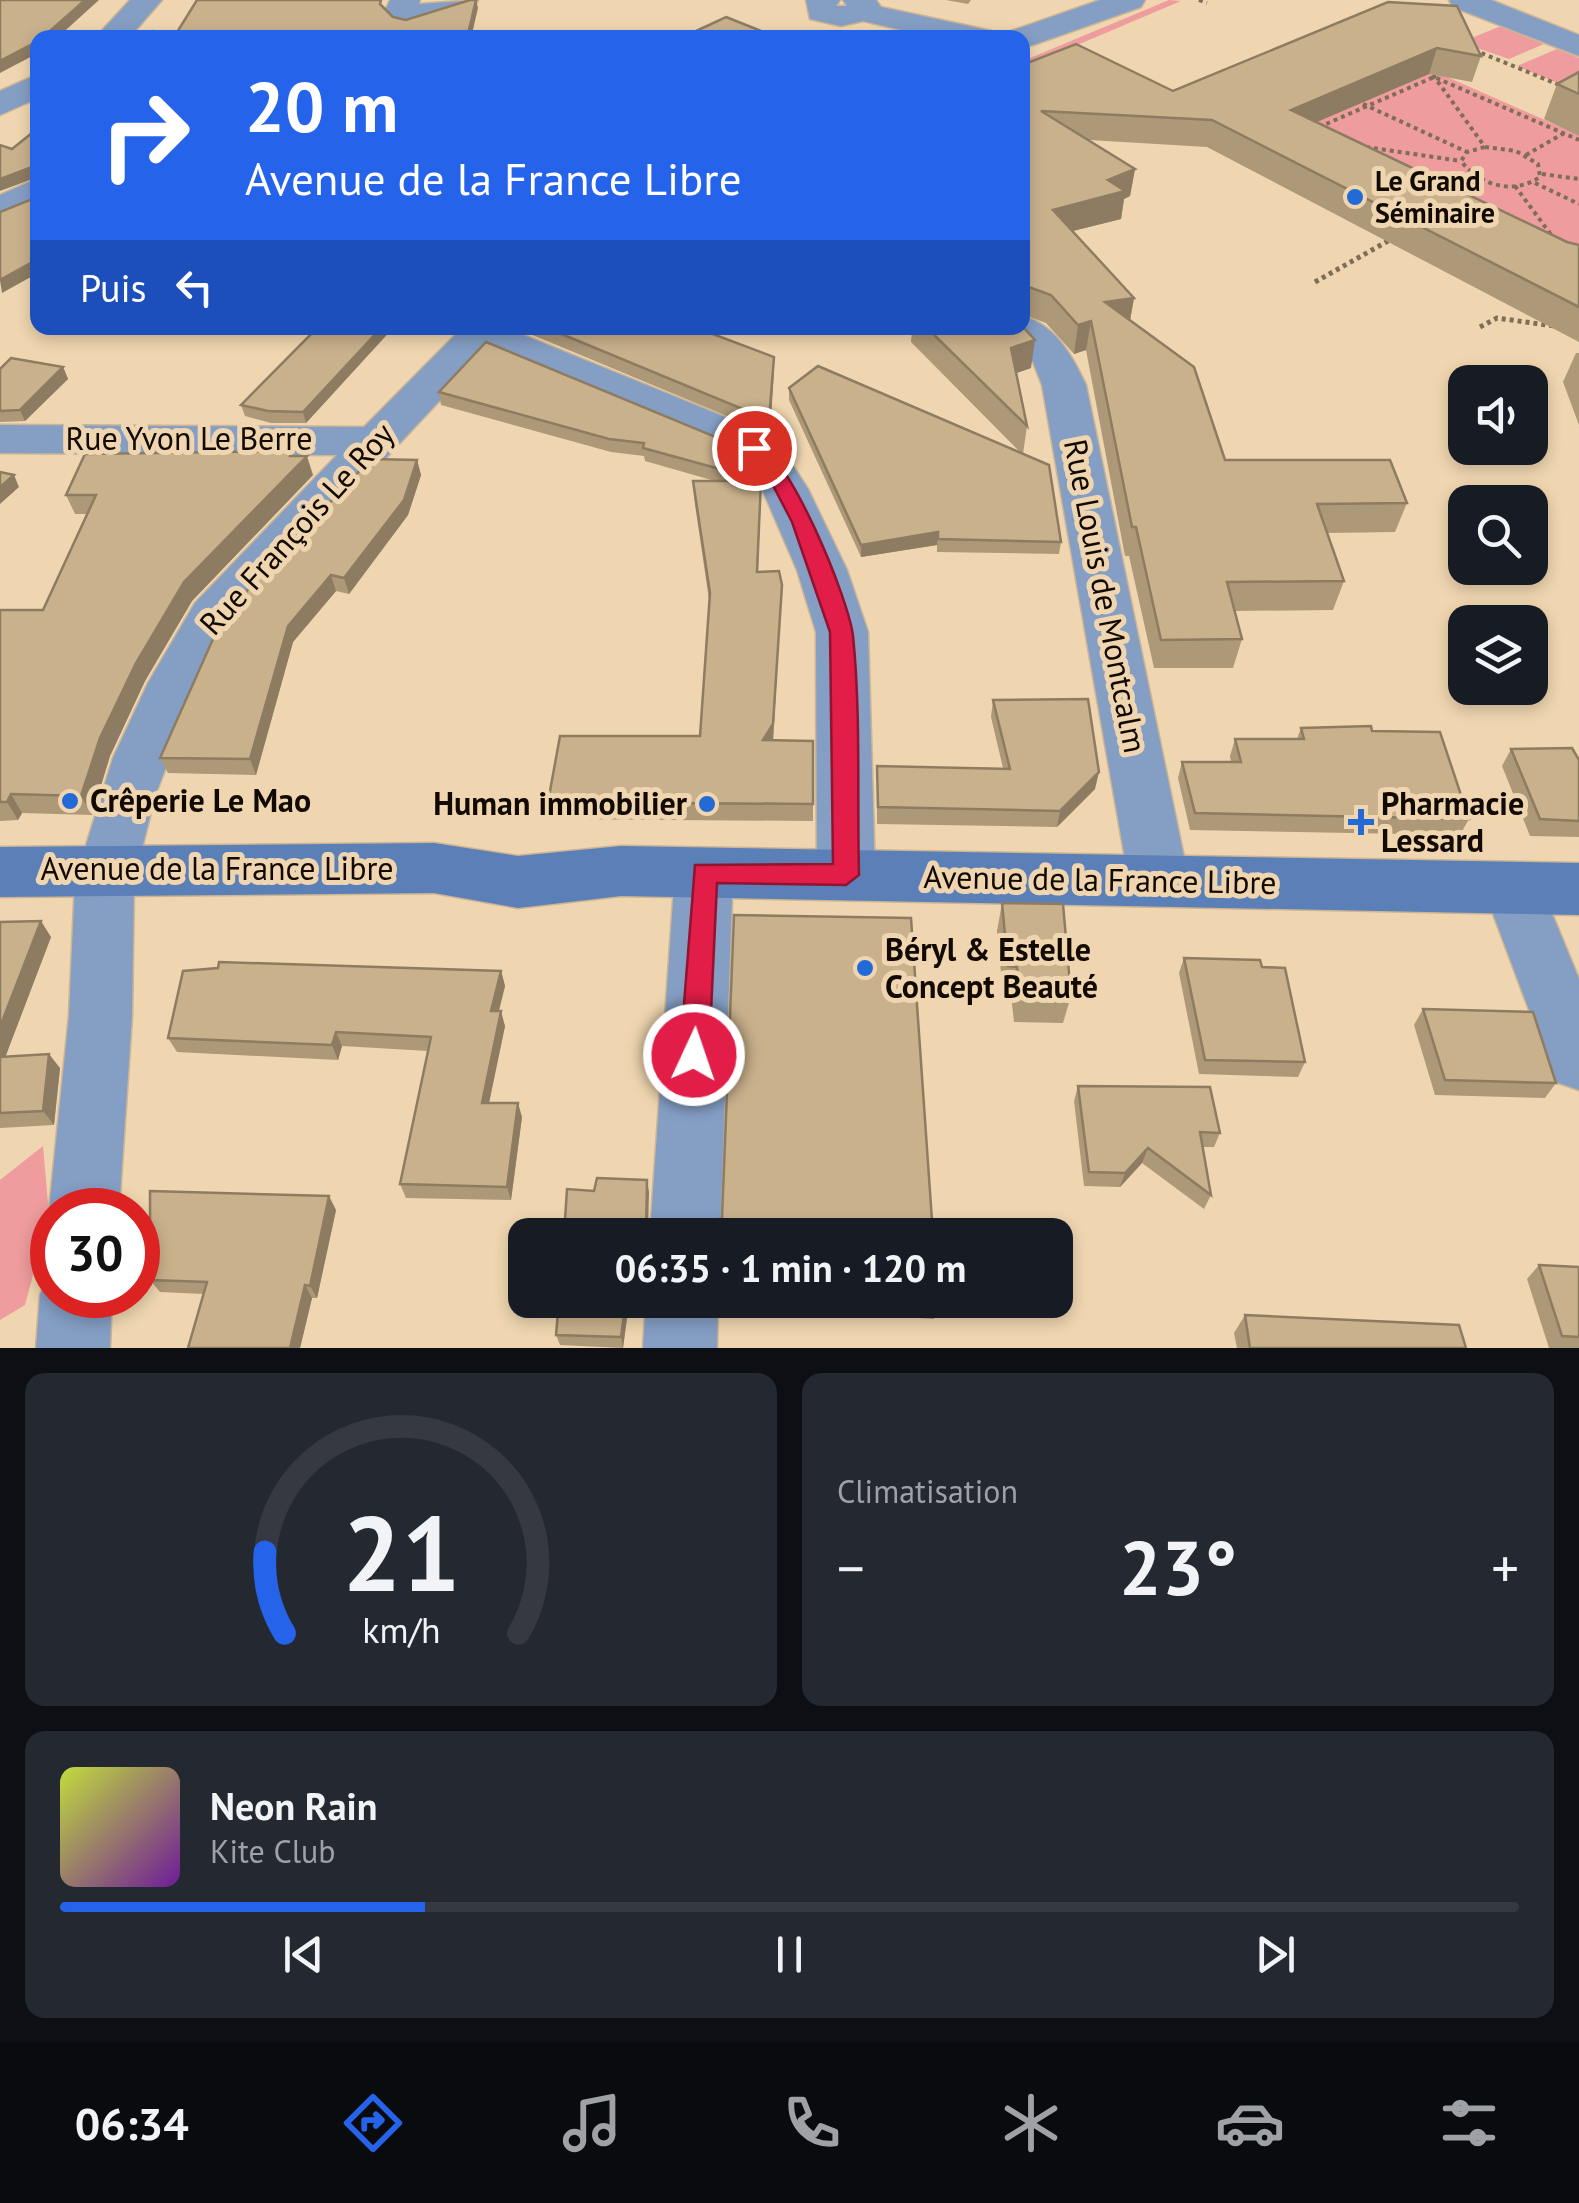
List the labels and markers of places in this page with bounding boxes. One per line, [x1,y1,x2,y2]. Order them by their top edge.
place label: Le Grand Séminaire [1375,162,1495,231]
marker: Le Grand Séminaire [1344,186,1366,208]
pin [712,406,797,491]
place label: Crêperie Le Mao [90,779,311,821]
place label: Human immobilier [433,782,688,824]
place label: Pharmacie Lessard [1381,782,1524,861]
marker: Crêperie Le Mao [59,790,81,812]
marker: Human immobilier [696,793,718,815]
marker: Pharmacie Lessard [1350,811,1372,833]
place label: Béryl & Estelle Concept Beauté [885,928,1098,1007]
marker: Béryl & Estelle Concept Beauté [854,957,876,979]

